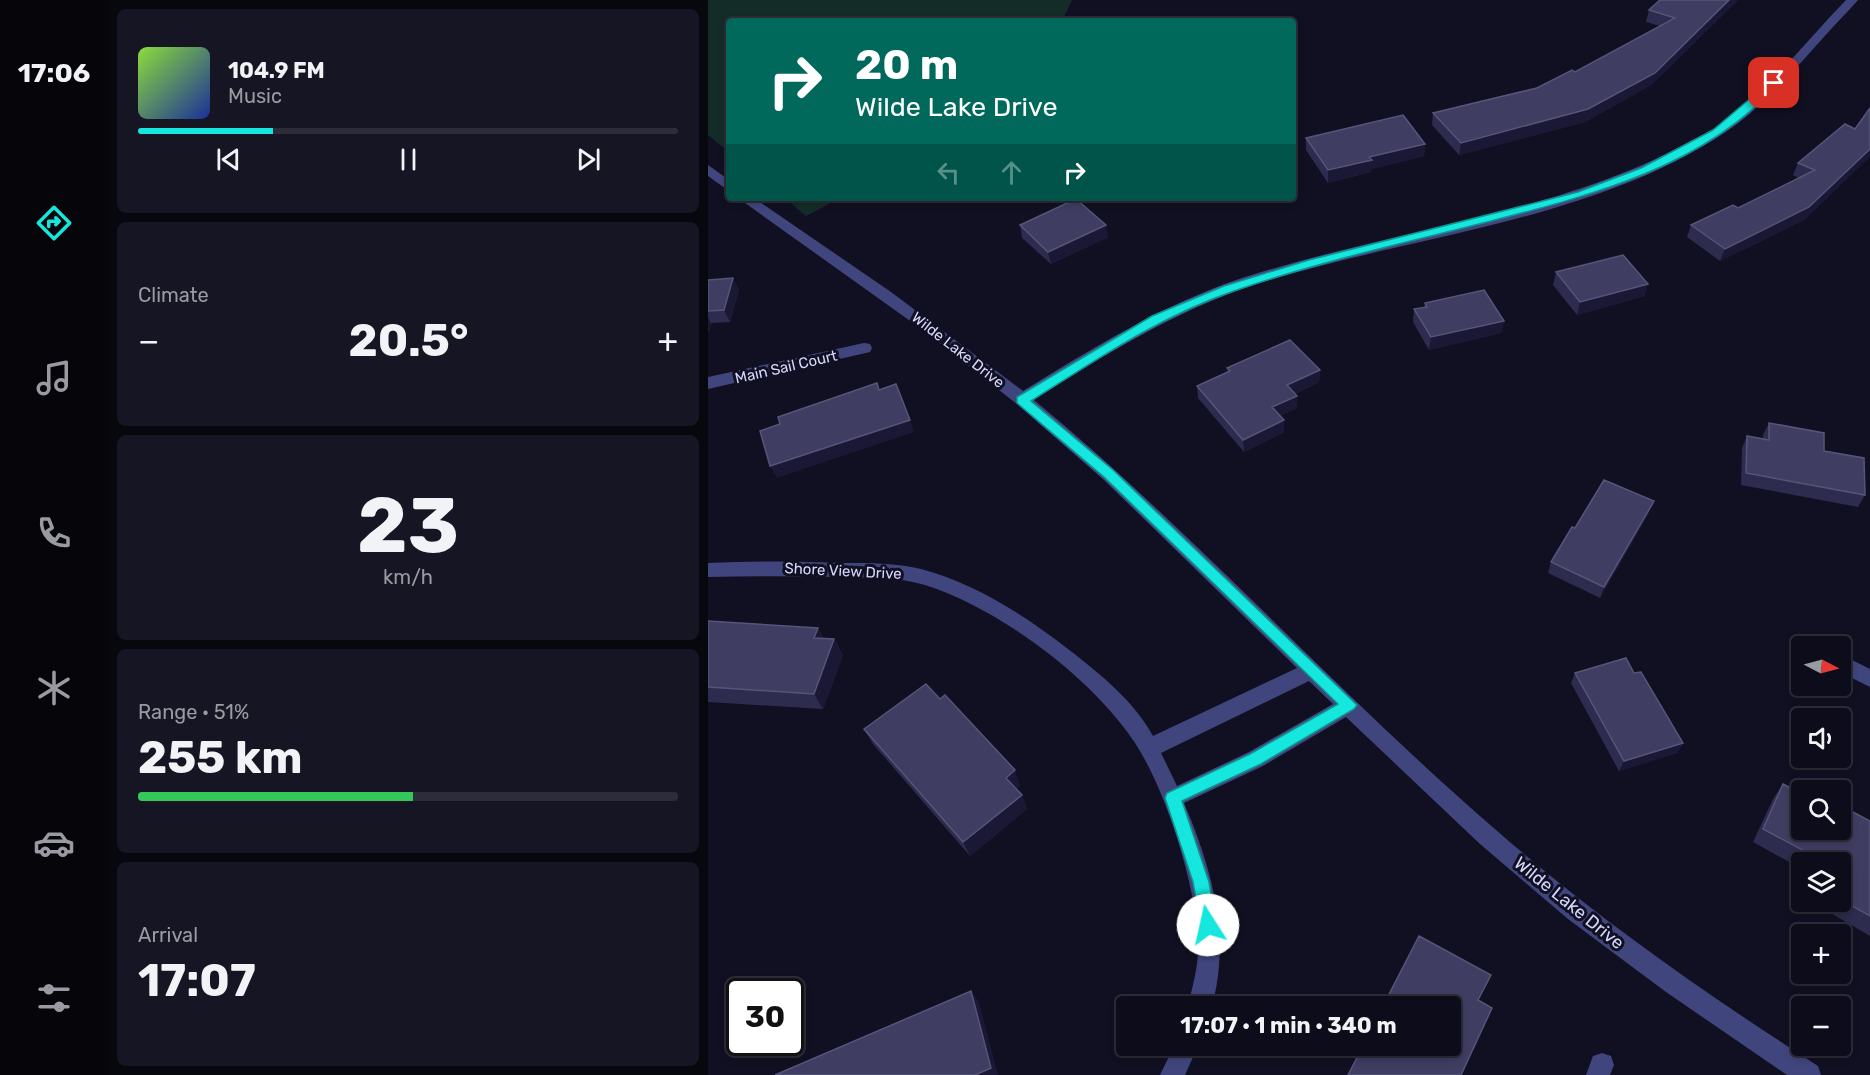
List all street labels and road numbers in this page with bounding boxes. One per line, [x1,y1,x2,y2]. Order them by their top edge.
street label: Wilde Lake Drive [908,308,1008,392]
street label: Main Sail Court [733,346,839,388]
street label: Shore View Drive [784,559,902,583]
street label: Wilde Lake Drive [1510,852,1628,954]

